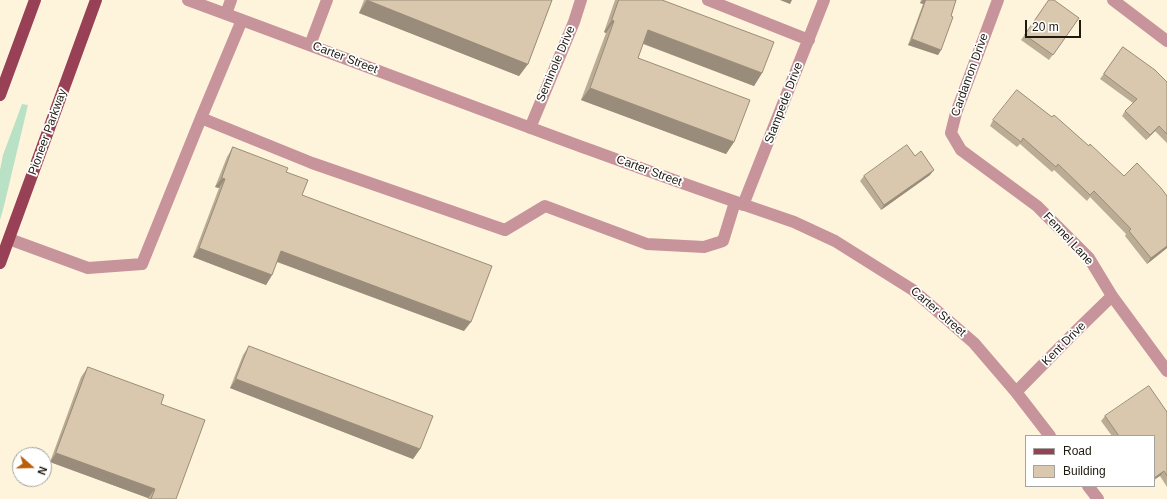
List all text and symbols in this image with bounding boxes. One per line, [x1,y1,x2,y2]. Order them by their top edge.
scale bar [1027,12,1083,38]
text: 20 m [1032,20,1059,34]
street label: Seminole Drive [533,24,579,104]
street label: Cardamon Drive [948,31,992,119]
street label: Carter Street [310,39,380,77]
street label: Stampede Drive [762,60,806,146]
street label: Pioneer Parkway [26,87,70,177]
street label: Carter Street [614,152,684,190]
street label: Fennel Lane [1040,210,1096,268]
street label: Carter Street [907,284,969,340]
street label: Kent Drive [1039,319,1089,369]
legend [1025,435,1155,487]
text: Road [1063,444,1092,458]
north arrow [12,447,52,487]
text: Building [1063,464,1106,478]
text: N [35,465,49,477]

